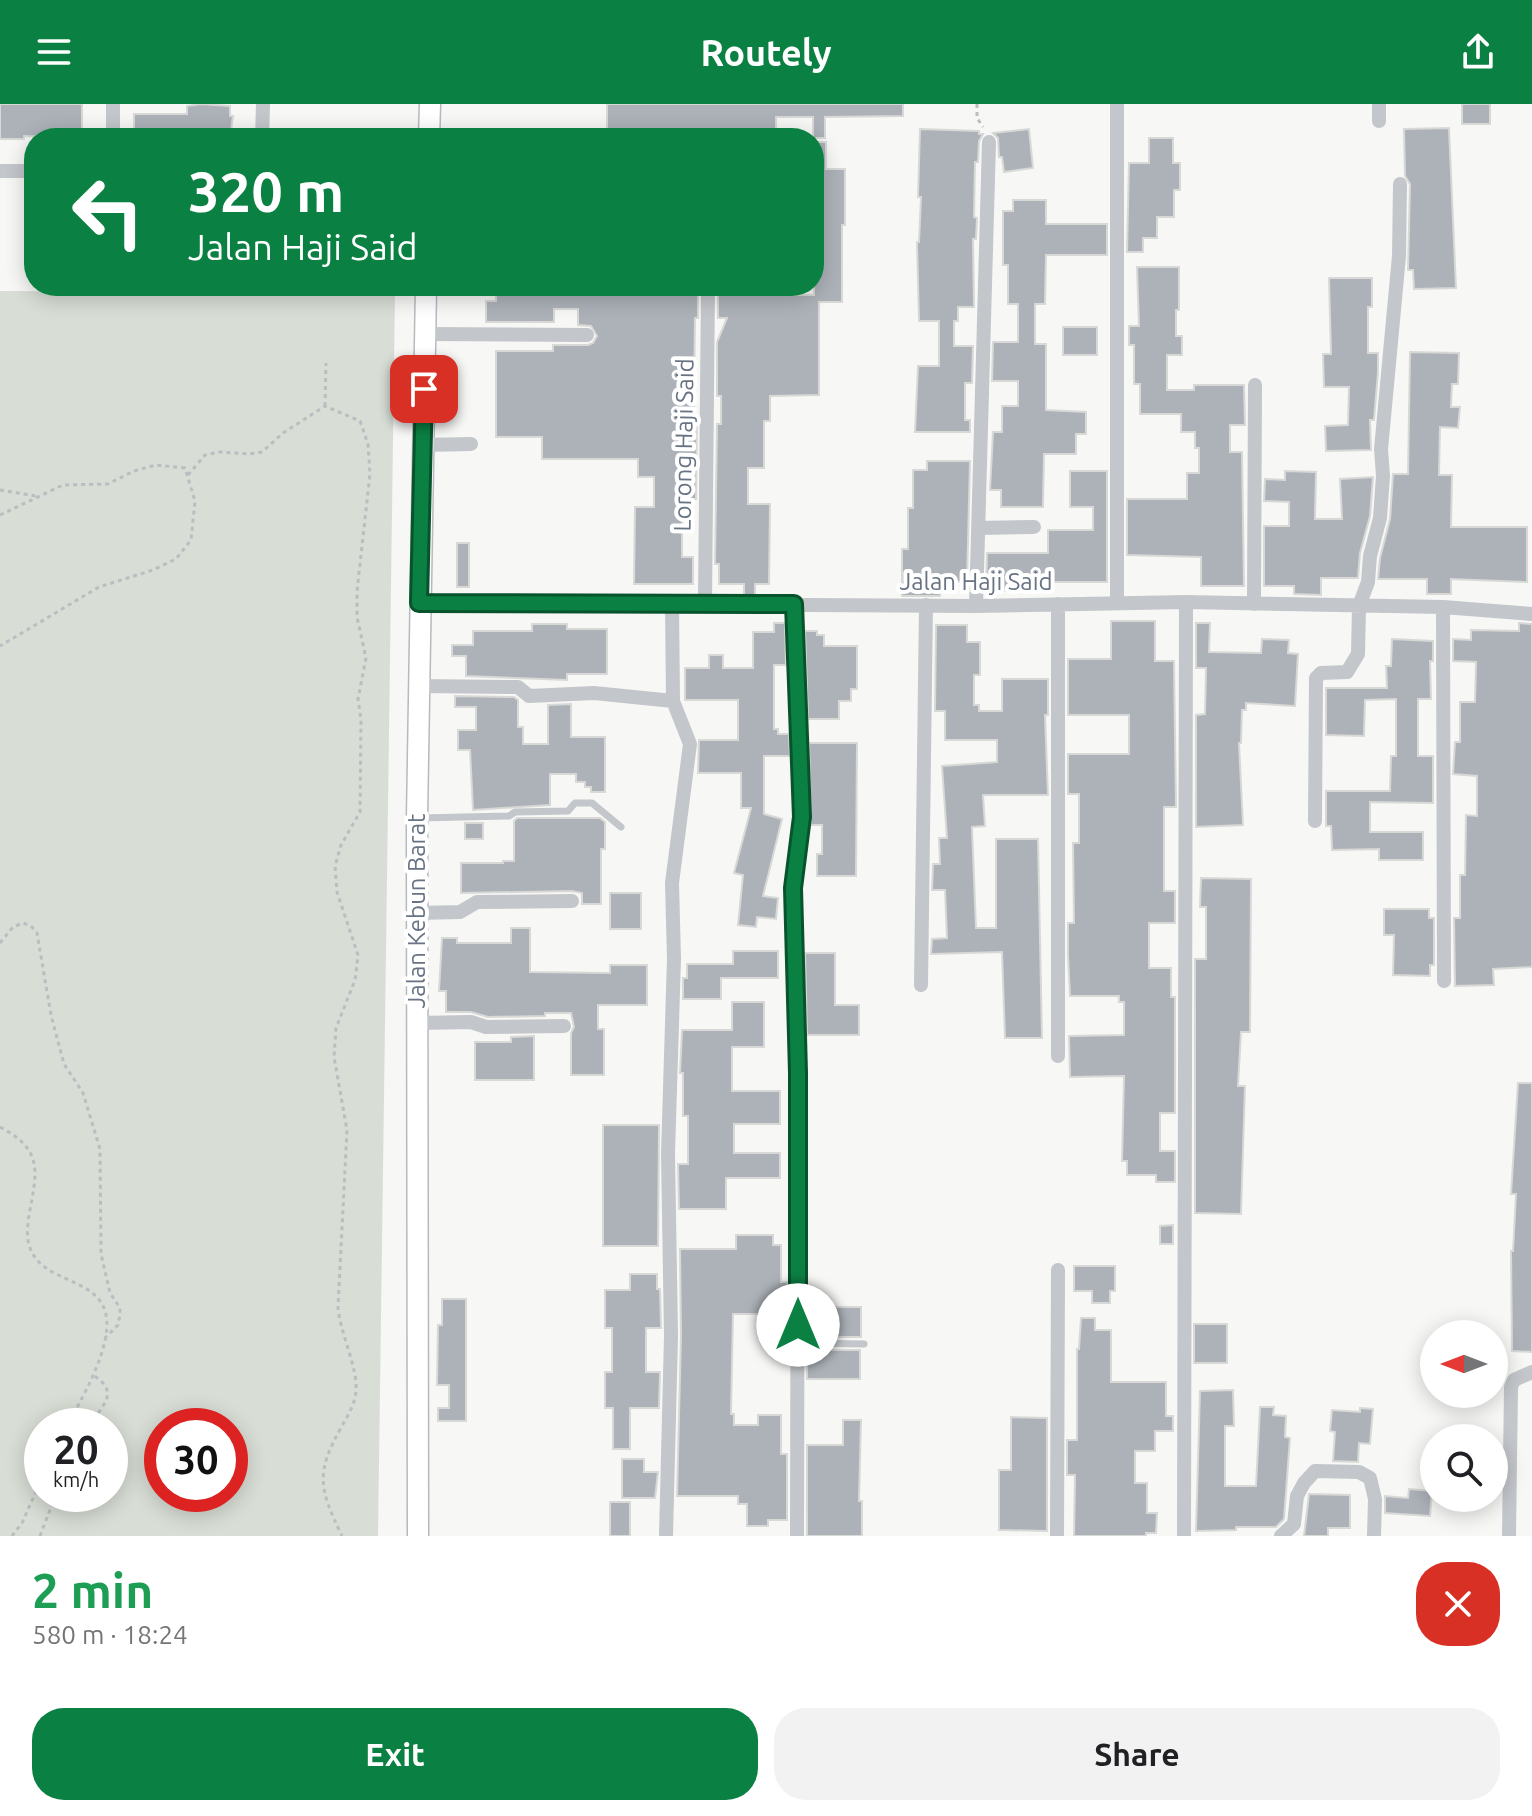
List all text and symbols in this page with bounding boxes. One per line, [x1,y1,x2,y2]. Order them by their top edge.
icon: menu [32,30,76,74]
icon: share [1456,30,1500,74]
text: Routely [700,32,832,73]
icon: left [56,160,160,264]
text: 320 m [188,160,344,223]
text: Jalan Haji Said [188,226,418,267]
pin [390,355,458,423]
street label: Lorong Haji Said [668,358,699,532]
icon: arrive [402,367,446,411]
street label: Jalan Haji Said [899,568,1053,595]
street label: Jalan Kebun Barat [403,813,430,1008]
position arrow [756,1283,840,1367]
north arrow [1420,1320,1508,1408]
map controls [1420,1320,1508,1512]
speed limit sign: 30 [144,1408,248,1512]
button: search [1420,1424,1508,1512]
text: 20 [53,1427,99,1472]
text: km/h [53,1468,99,1491]
button: close [1416,1562,1500,1646]
text: 2 min [32,1563,153,1617]
text: 580 m · 18:24 [32,1620,188,1649]
button: Exit [32,1708,758,1800]
button: Share [774,1708,1500,1800]

